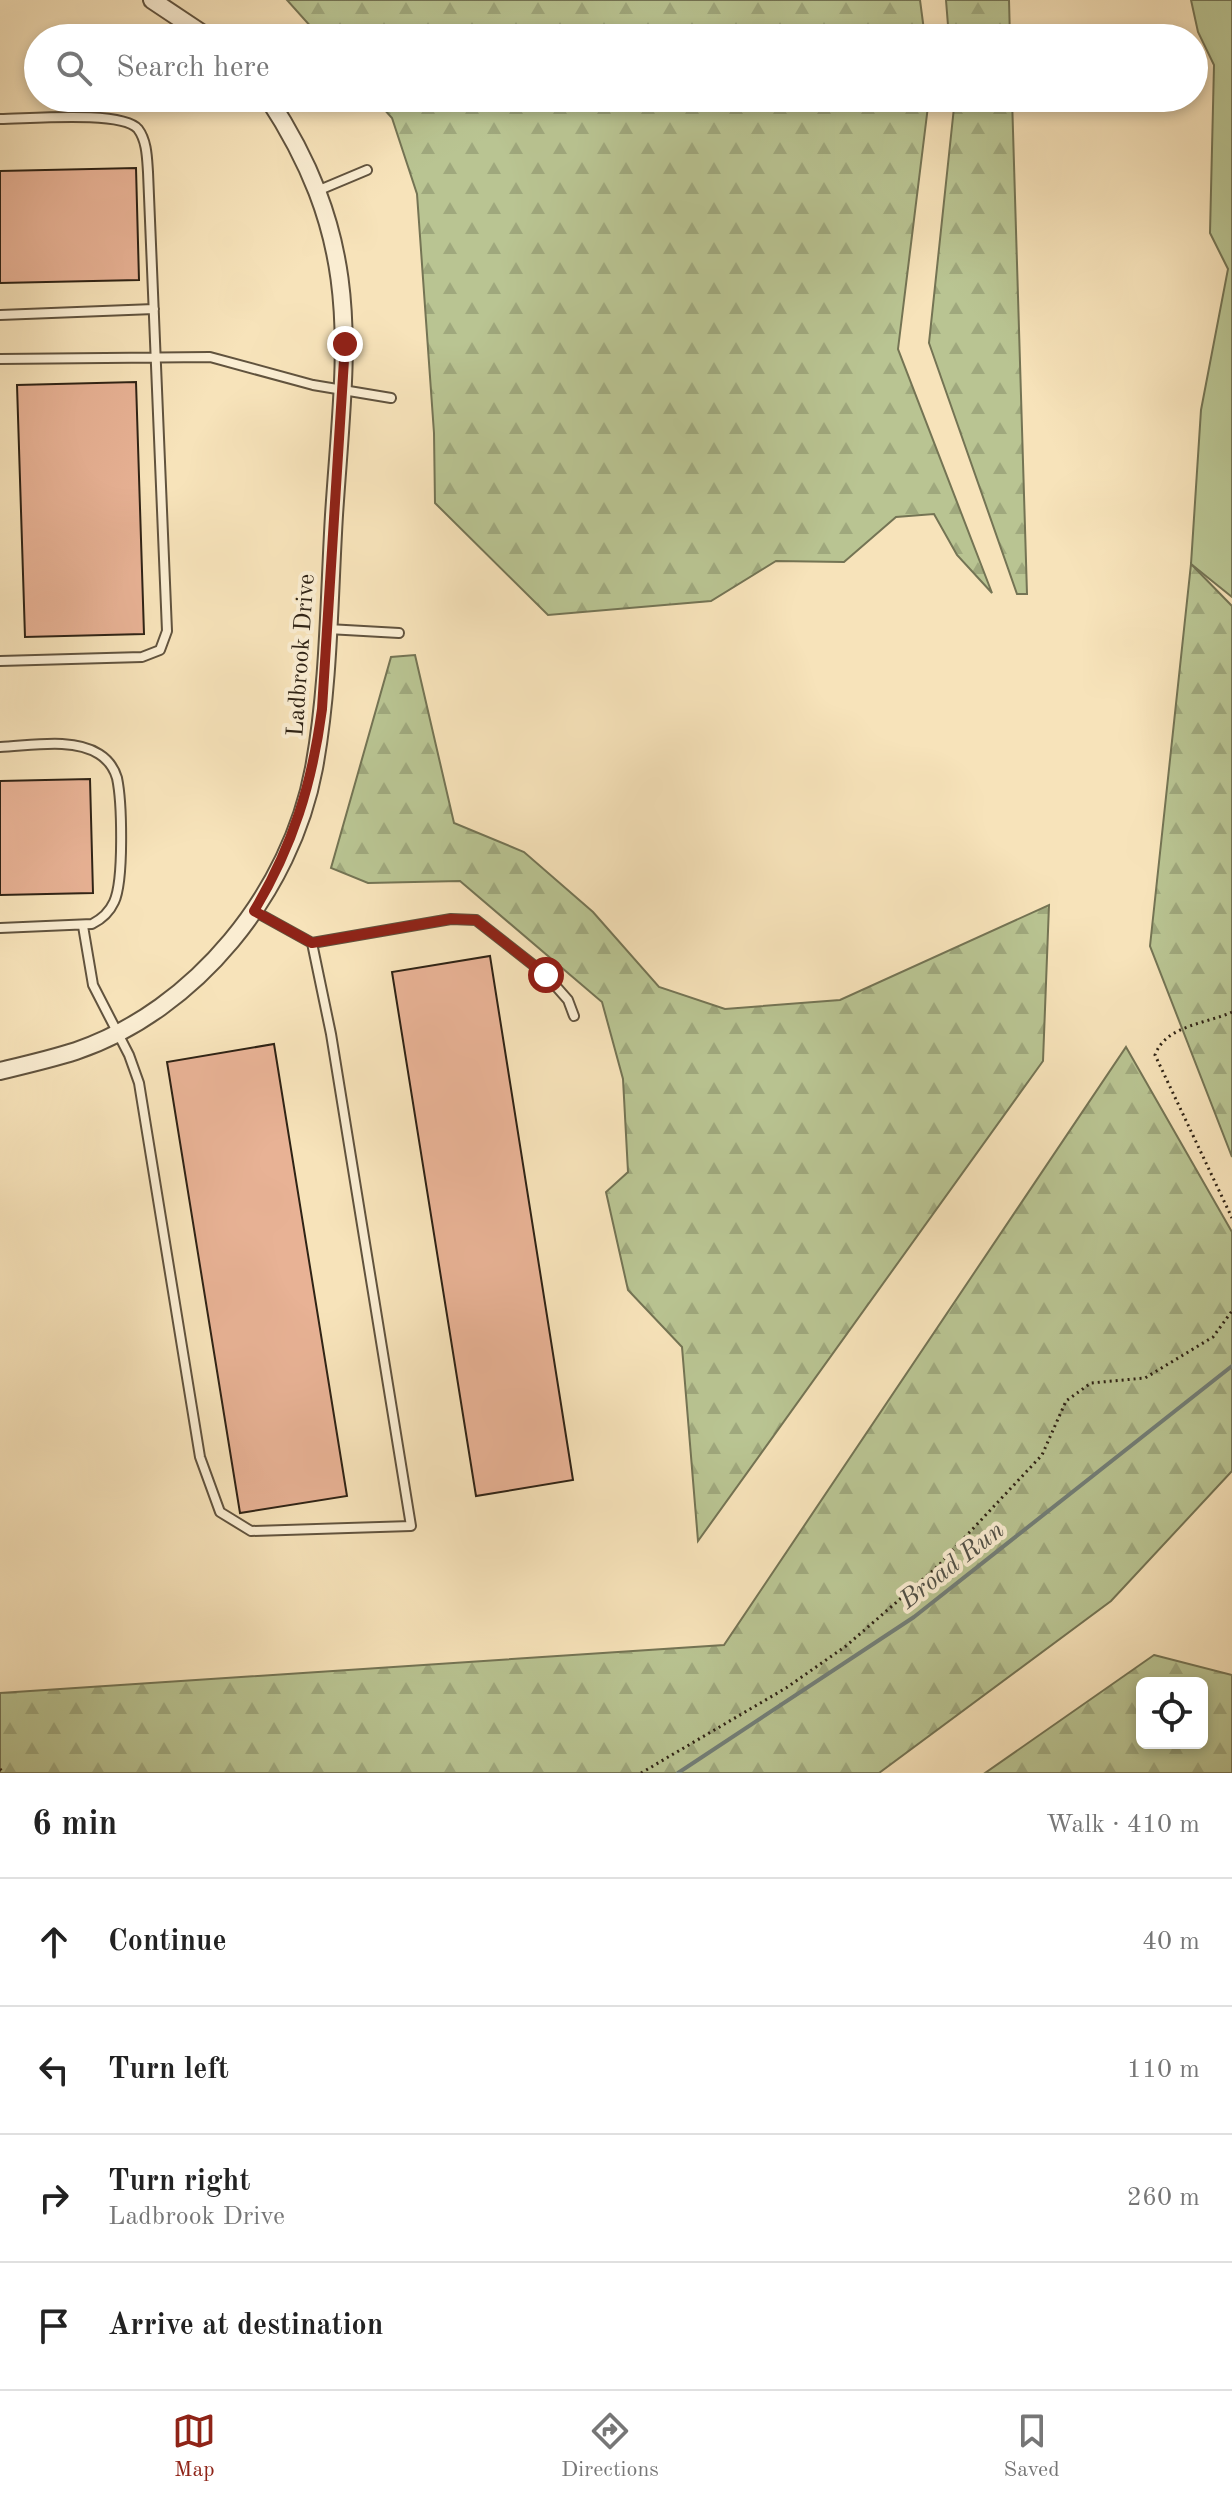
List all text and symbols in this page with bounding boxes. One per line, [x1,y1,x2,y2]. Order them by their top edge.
search box [24,24,1208,112]
icon: search [52,46,96,90]
text: Search here [116,53,270,83]
route end [327,326,363,362]
street label: Ladbrook Drive [284,573,320,737]
route start [528,957,564,993]
water label: Broad Run [894,1517,1009,1615]
map controls [1136,1677,1208,1749]
button: locate [1136,1677,1208,1749]
text: 6 min [32,1808,117,1842]
text: Walk · 410 m [1046,1812,1200,1838]
icon: ahead [32,1920,76,1964]
text: Continue [108,1927,227,1957]
text: 40 m [1142,1929,1200,1955]
icon: left [32,2048,76,2092]
text: Turn left [108,2055,229,2085]
text: 110 m [1127,2057,1200,2083]
text: Turn right [108,2167,250,2197]
icon: right [32,2176,76,2220]
text: 260 m [1127,2185,1200,2211]
text: Ladbrook Drive [108,2204,285,2230]
icon: arrive [32,2304,76,2348]
text: Arrive at destination [108,2311,383,2341]
tab: Map [172,2409,216,2484]
tab: Directions [561,2409,659,2484]
tab: Saved [1004,2409,1060,2484]

